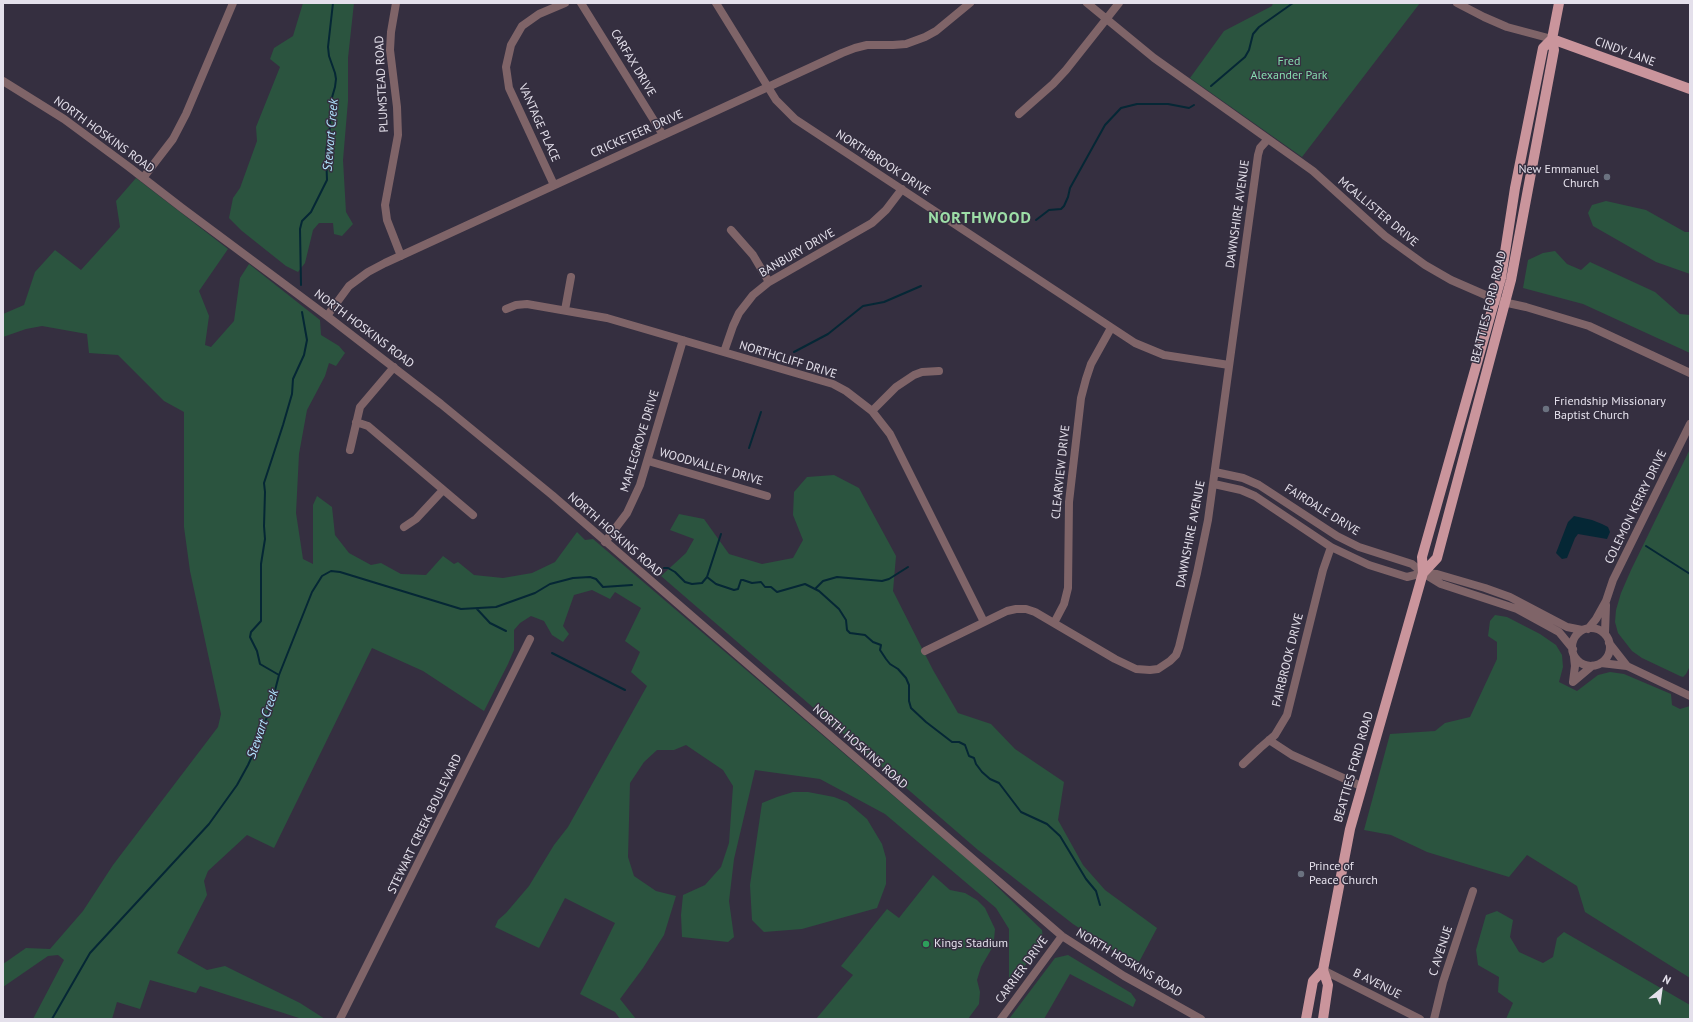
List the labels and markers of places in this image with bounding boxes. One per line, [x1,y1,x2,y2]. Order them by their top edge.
place label: New Emmanuel Church [1518,163,1599,191]
marker: New Emmanuel Church [1602,172,1612,182]
place label: Friendship Missionary Baptist Church [1554,395,1666,423]
marker: Friendship Missionary Baptist Church [1541,404,1551,414]
place label: Prince of Peace Church [1309,860,1378,888]
marker: Prince of Peace Church [1296,869,1306,879]
place label: Kings Stadium [934,937,1008,951]
marker: Kings Stadium [921,939,931,949]

